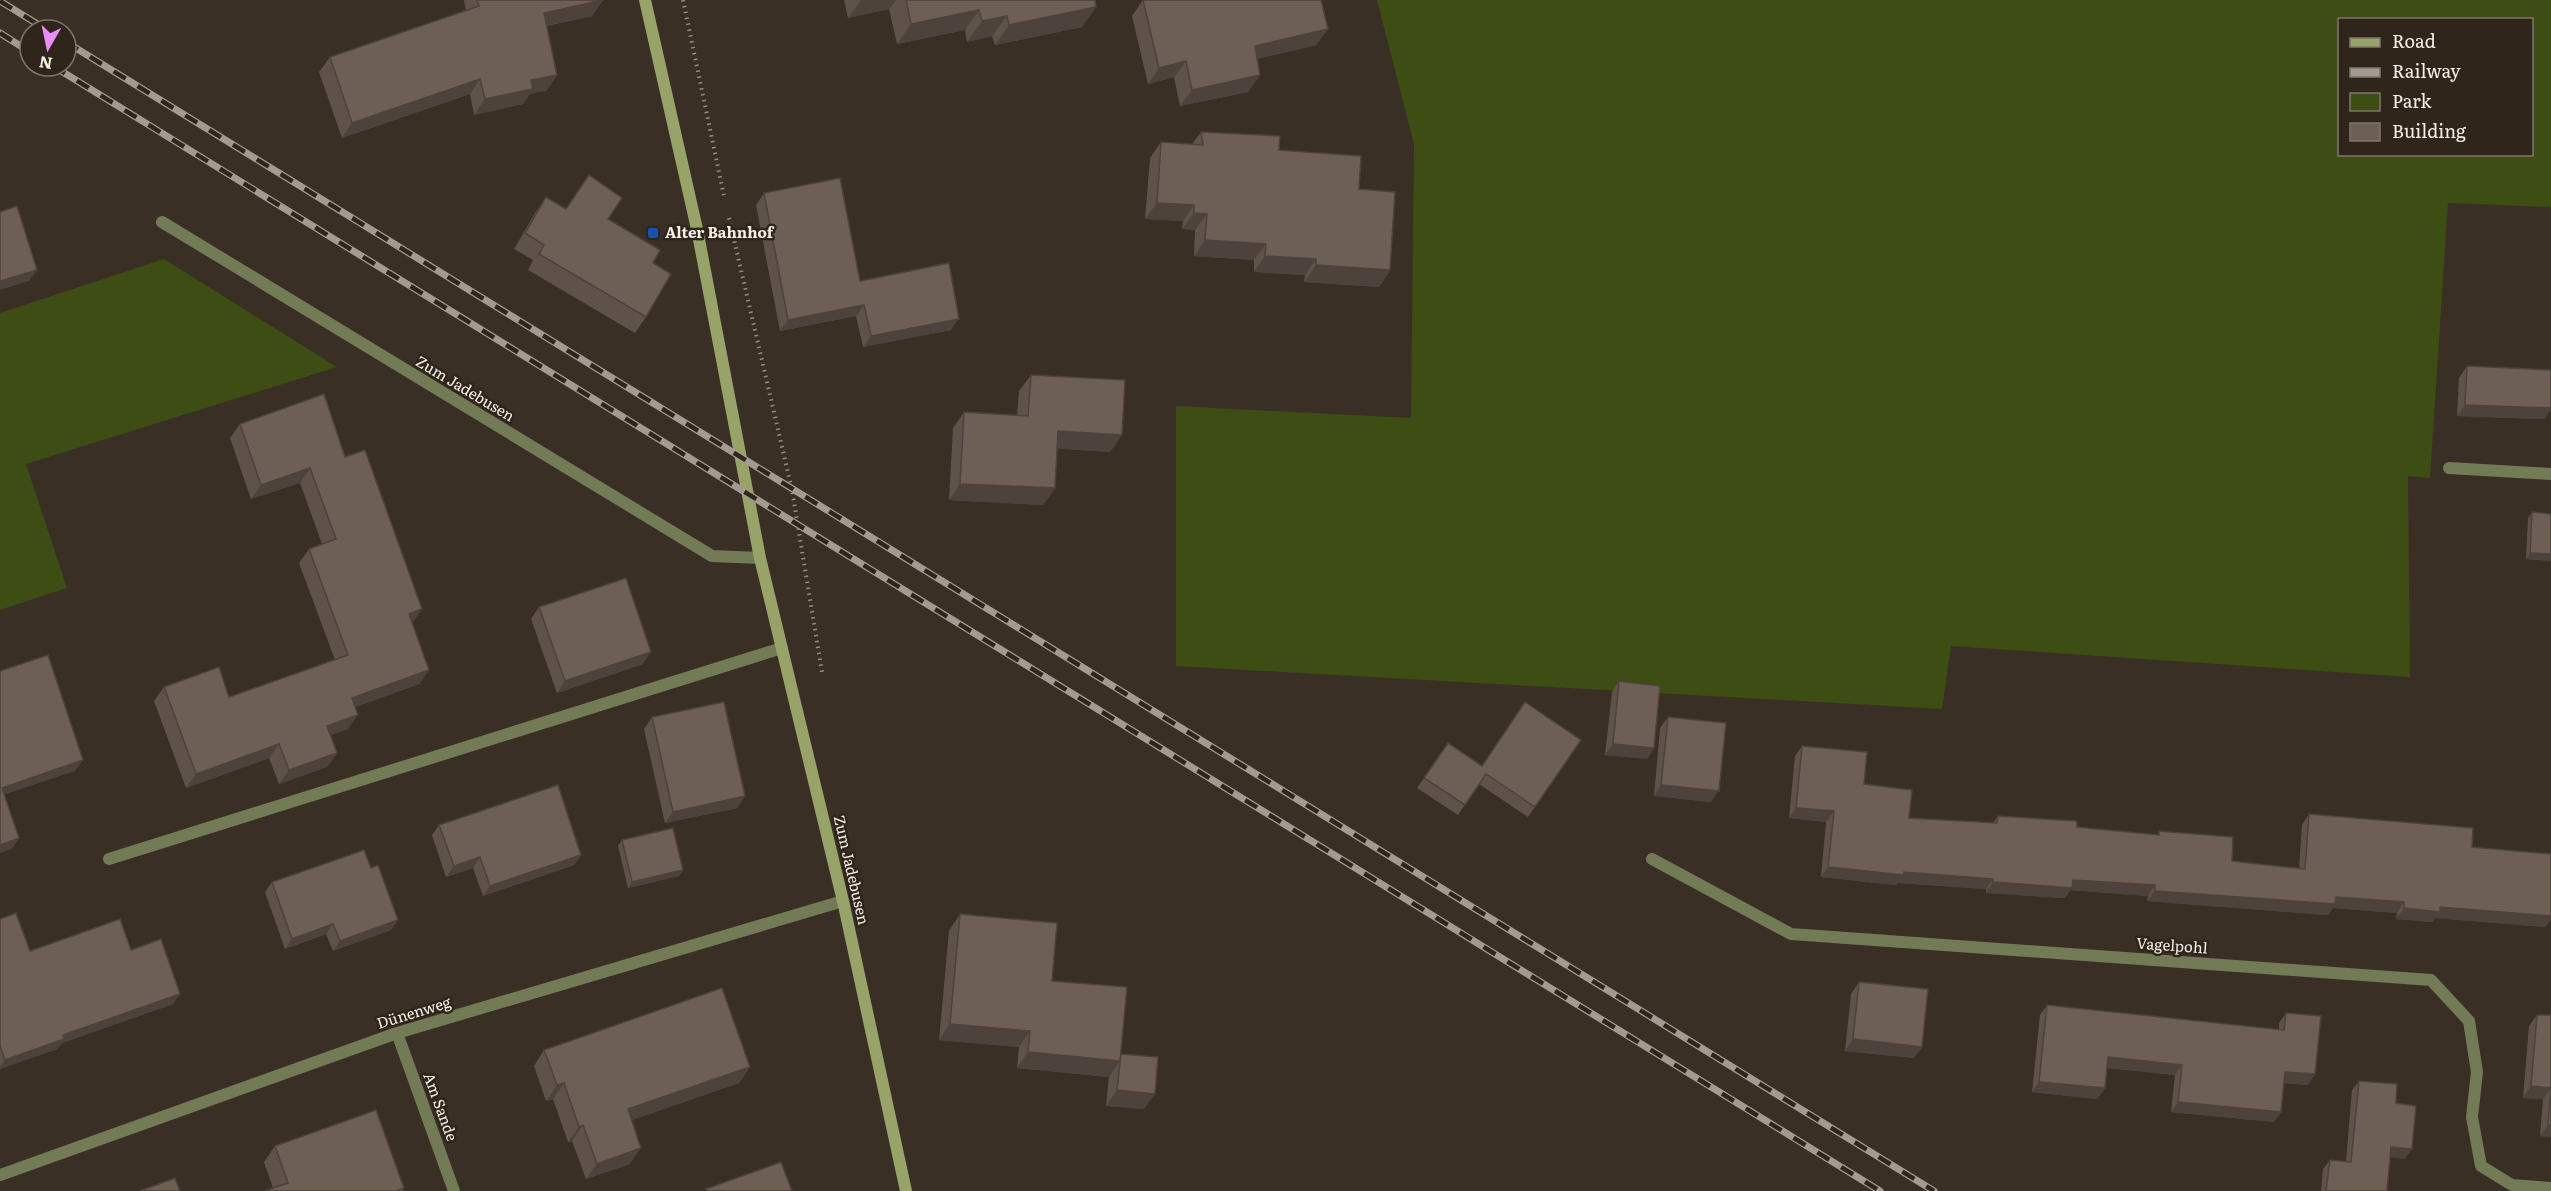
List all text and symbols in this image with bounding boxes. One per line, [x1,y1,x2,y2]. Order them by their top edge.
north arrow [18,18,78,78]
legend [2338,18,2533,156]
text: Road [2392,27,2436,54]
text: N [37,51,54,77]
text: Railway [2392,57,2461,84]
text: Park [2392,87,2433,114]
text: Building [2392,117,2467,144]
place label: Alter Bahnhof [665,220,775,243]
marker: Alter Bahnhof [646,226,660,240]
street label: Zum Jadebusen [412,349,520,426]
street label: Zum Jadebusen [829,813,876,927]
street label: Vagelpohl [2136,931,2209,958]
street label: Dünenweg [374,989,454,1034]
street label: Am Sande [418,1069,465,1144]

